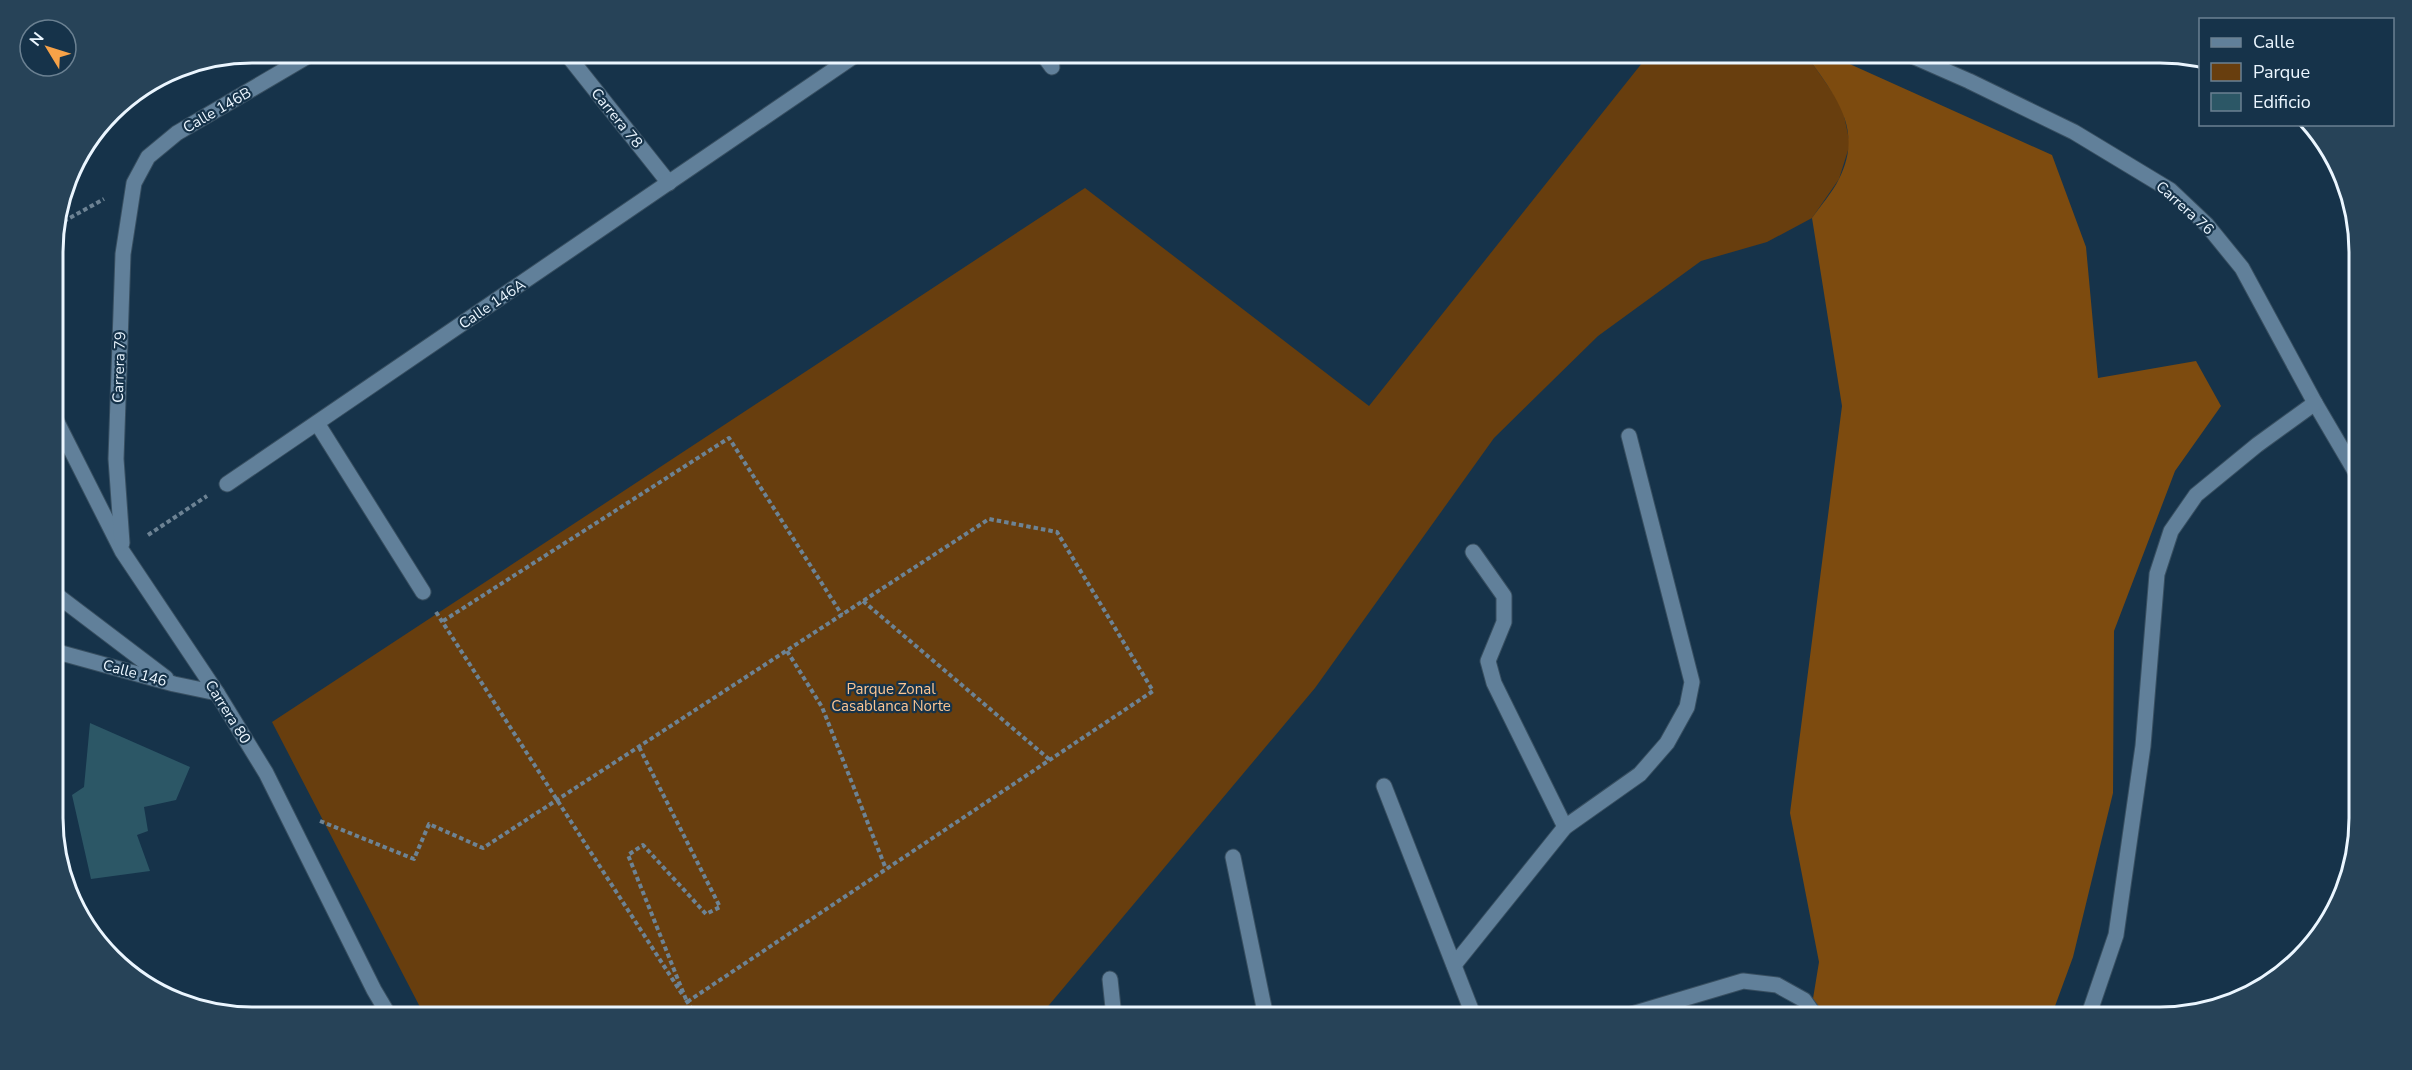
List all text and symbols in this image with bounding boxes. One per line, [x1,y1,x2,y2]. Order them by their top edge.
north arrow [18,18,78,78]
legend [2199,18,2394,126]
text: N [25,28,49,51]
text: Calle [2253,30,2295,54]
text: Parque [2253,60,2310,84]
street label: Calle 146B [179,82,255,138]
street label: Carrera 78 [587,84,647,152]
text: Edificio [2253,90,2311,114]
street label: Carrera 76 [2152,177,2218,239]
street label: Calle 146A [455,274,529,334]
street label: Carrera 79 [108,331,130,403]
street label: Calle 146 [101,655,169,691]
street label: Carrera 80 [201,676,255,748]
park label: Parque Zonal Casablanca Norte [831,679,951,716]

